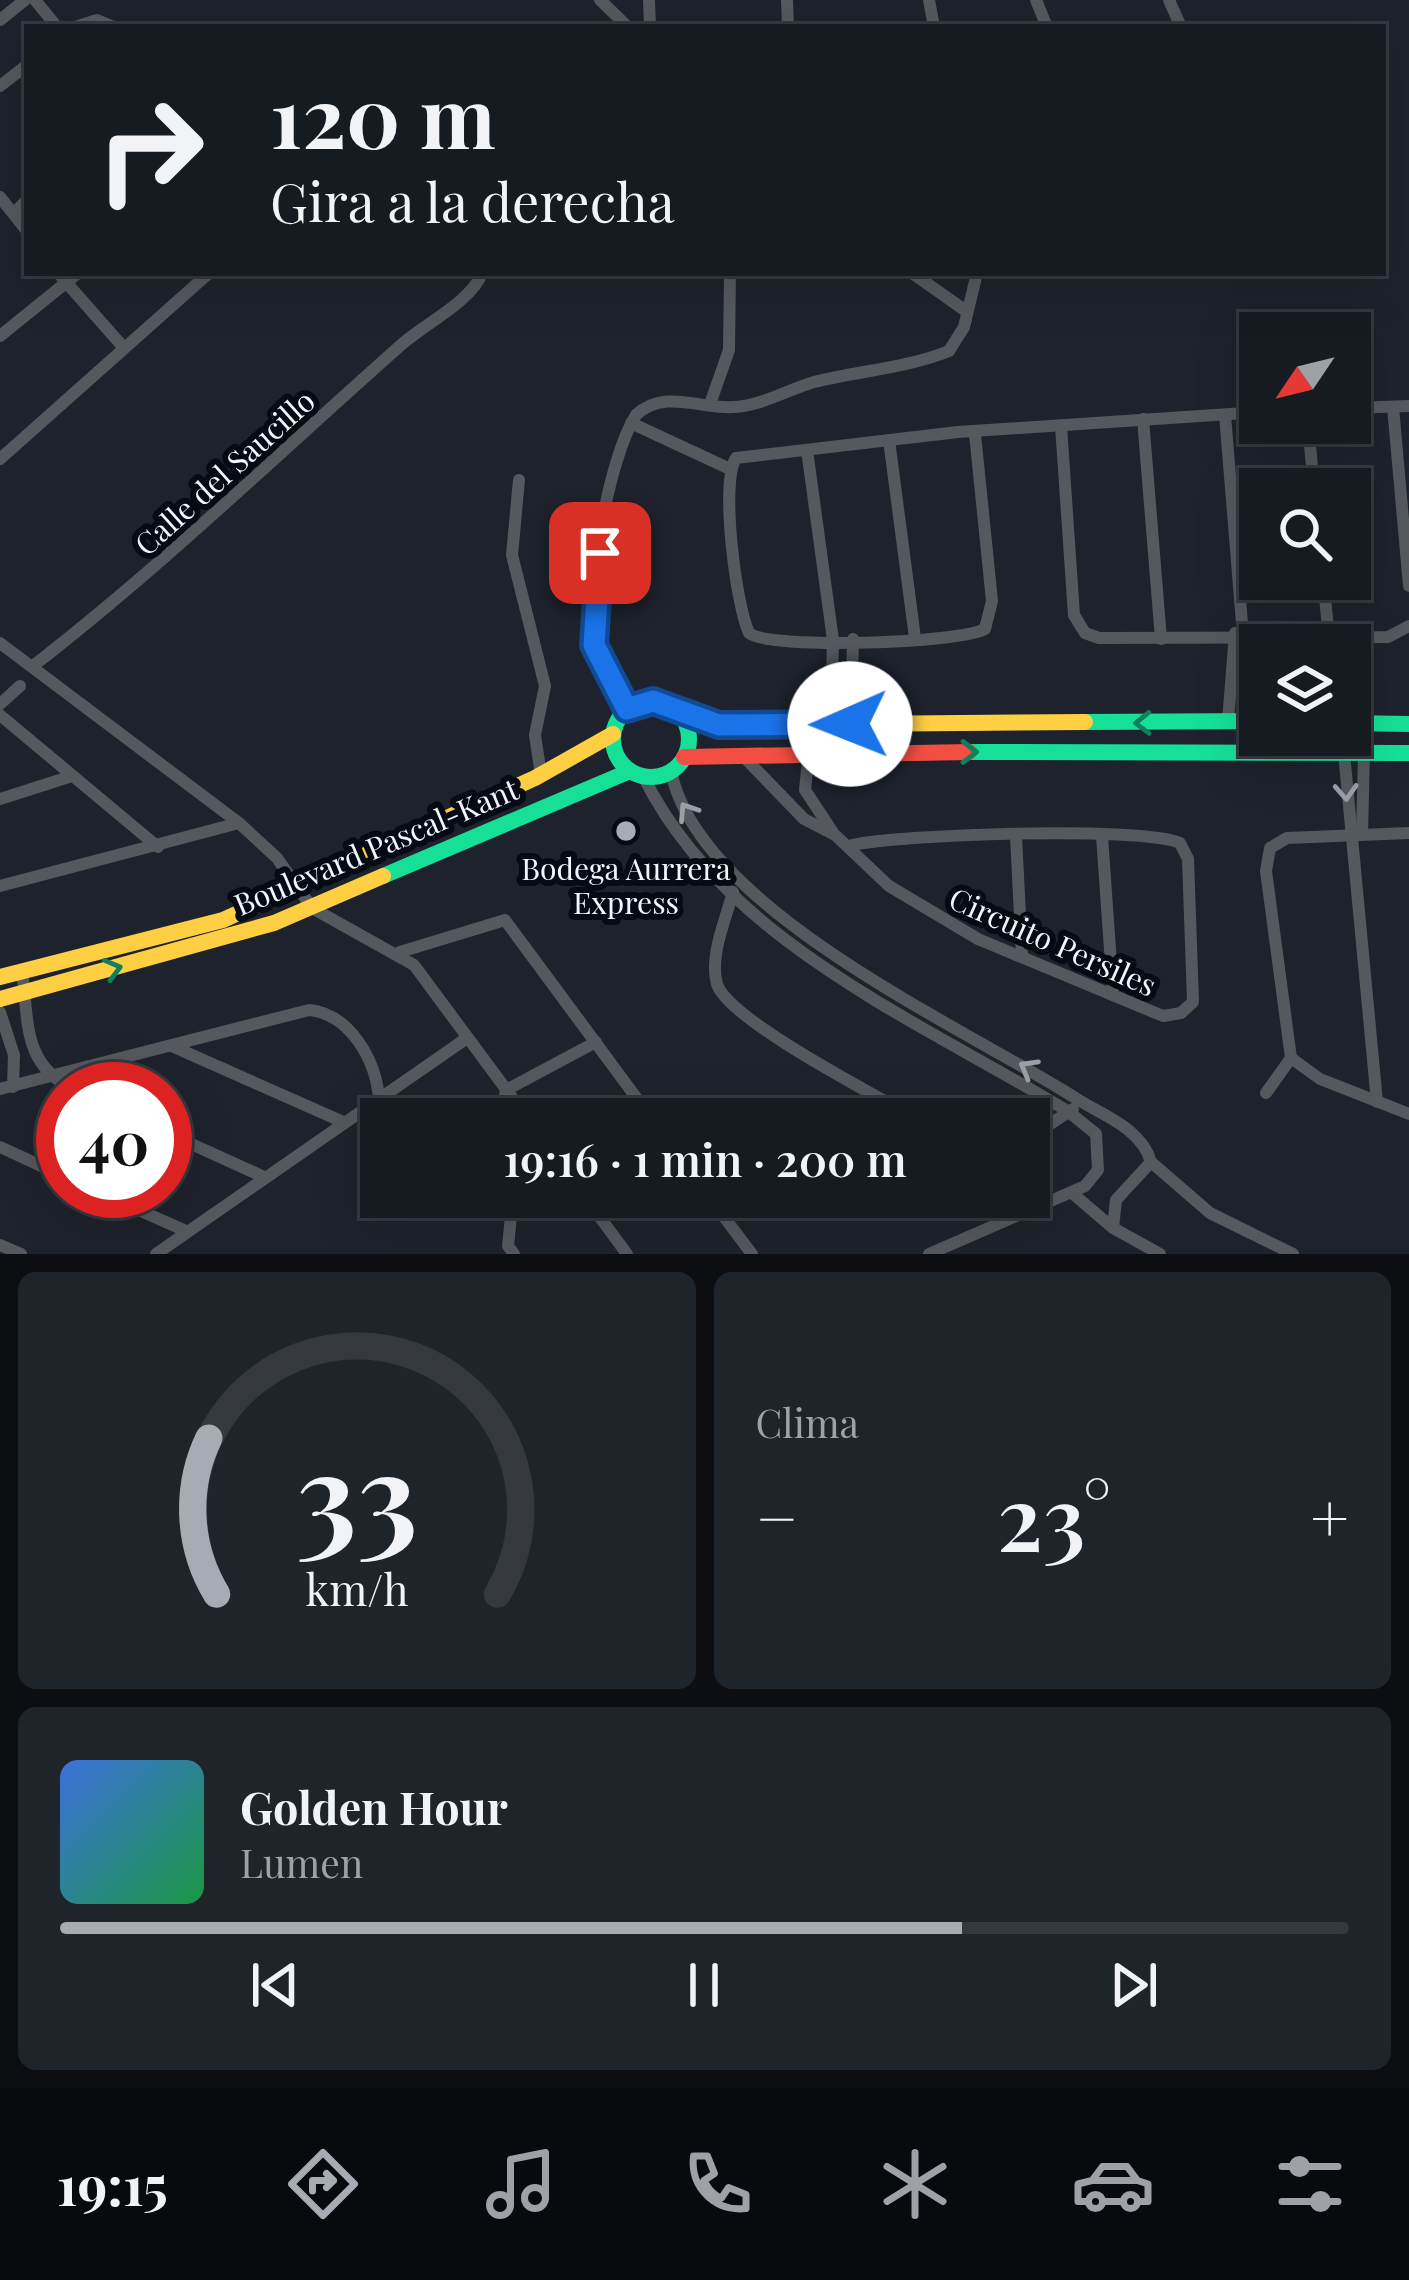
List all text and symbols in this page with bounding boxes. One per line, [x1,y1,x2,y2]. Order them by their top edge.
text: 120 m [270,58,496,170]
icon: right [72,72,228,228]
text: Gira a la derecha [270,165,675,237]
north arrow [1239,312,1371,444]
map controls [1239,312,1371,756]
street label: Calle del Saucillo [126,381,322,563]
button: search [1239,468,1371,600]
pin [549,502,651,604]
icon: arrive [567,520,633,586]
button: layers [1239,624,1371,756]
position arrow [787,661,913,787]
one-way arrow [1133,710,1151,736]
one-way arrow [961,739,979,765]
street label: Boulevard Pascal-Kant [228,768,524,924]
one-way arrow [1333,783,1359,802]
one-way arrow [680,802,702,824]
marker: Bodega Aurrera Express [613,818,639,844]
place label: Bodega Aurrera Express [521,848,731,922]
street label: Circuito Persiles [943,878,1163,1004]
one-way arrow [102,958,123,983]
one-way arrow [1019,1060,1041,1083]
speed limit sign: 40 [36,1062,192,1218]
text: 19:16 · 1 min · 200 m [503,1128,907,1188]
text: Clima [756,1396,859,1448]
text: 33 [296,1408,418,1574]
text: 23° [997,1455,1112,1575]
text: − [756,1472,798,1560]
text: + [1310,1472,1349,1560]
text: km/h [305,1559,408,1616]
text: Golden Hour [240,1776,508,1836]
text: Lumen [240,1836,363,1888]
icon: previous [242,1952,308,2018]
icon: pause [671,1952,737,2018]
icon: next [1101,1952,1167,2018]
icon: directions [281,2142,365,2226]
icon: music [479,2142,563,2226]
icon: phone [676,2142,760,2226]
icon: climate [873,2142,957,2226]
icon: car [1071,2142,1155,2226]
icon: filters [1268,2142,1352,2226]
text: 19:15 [57,2148,168,2220]

